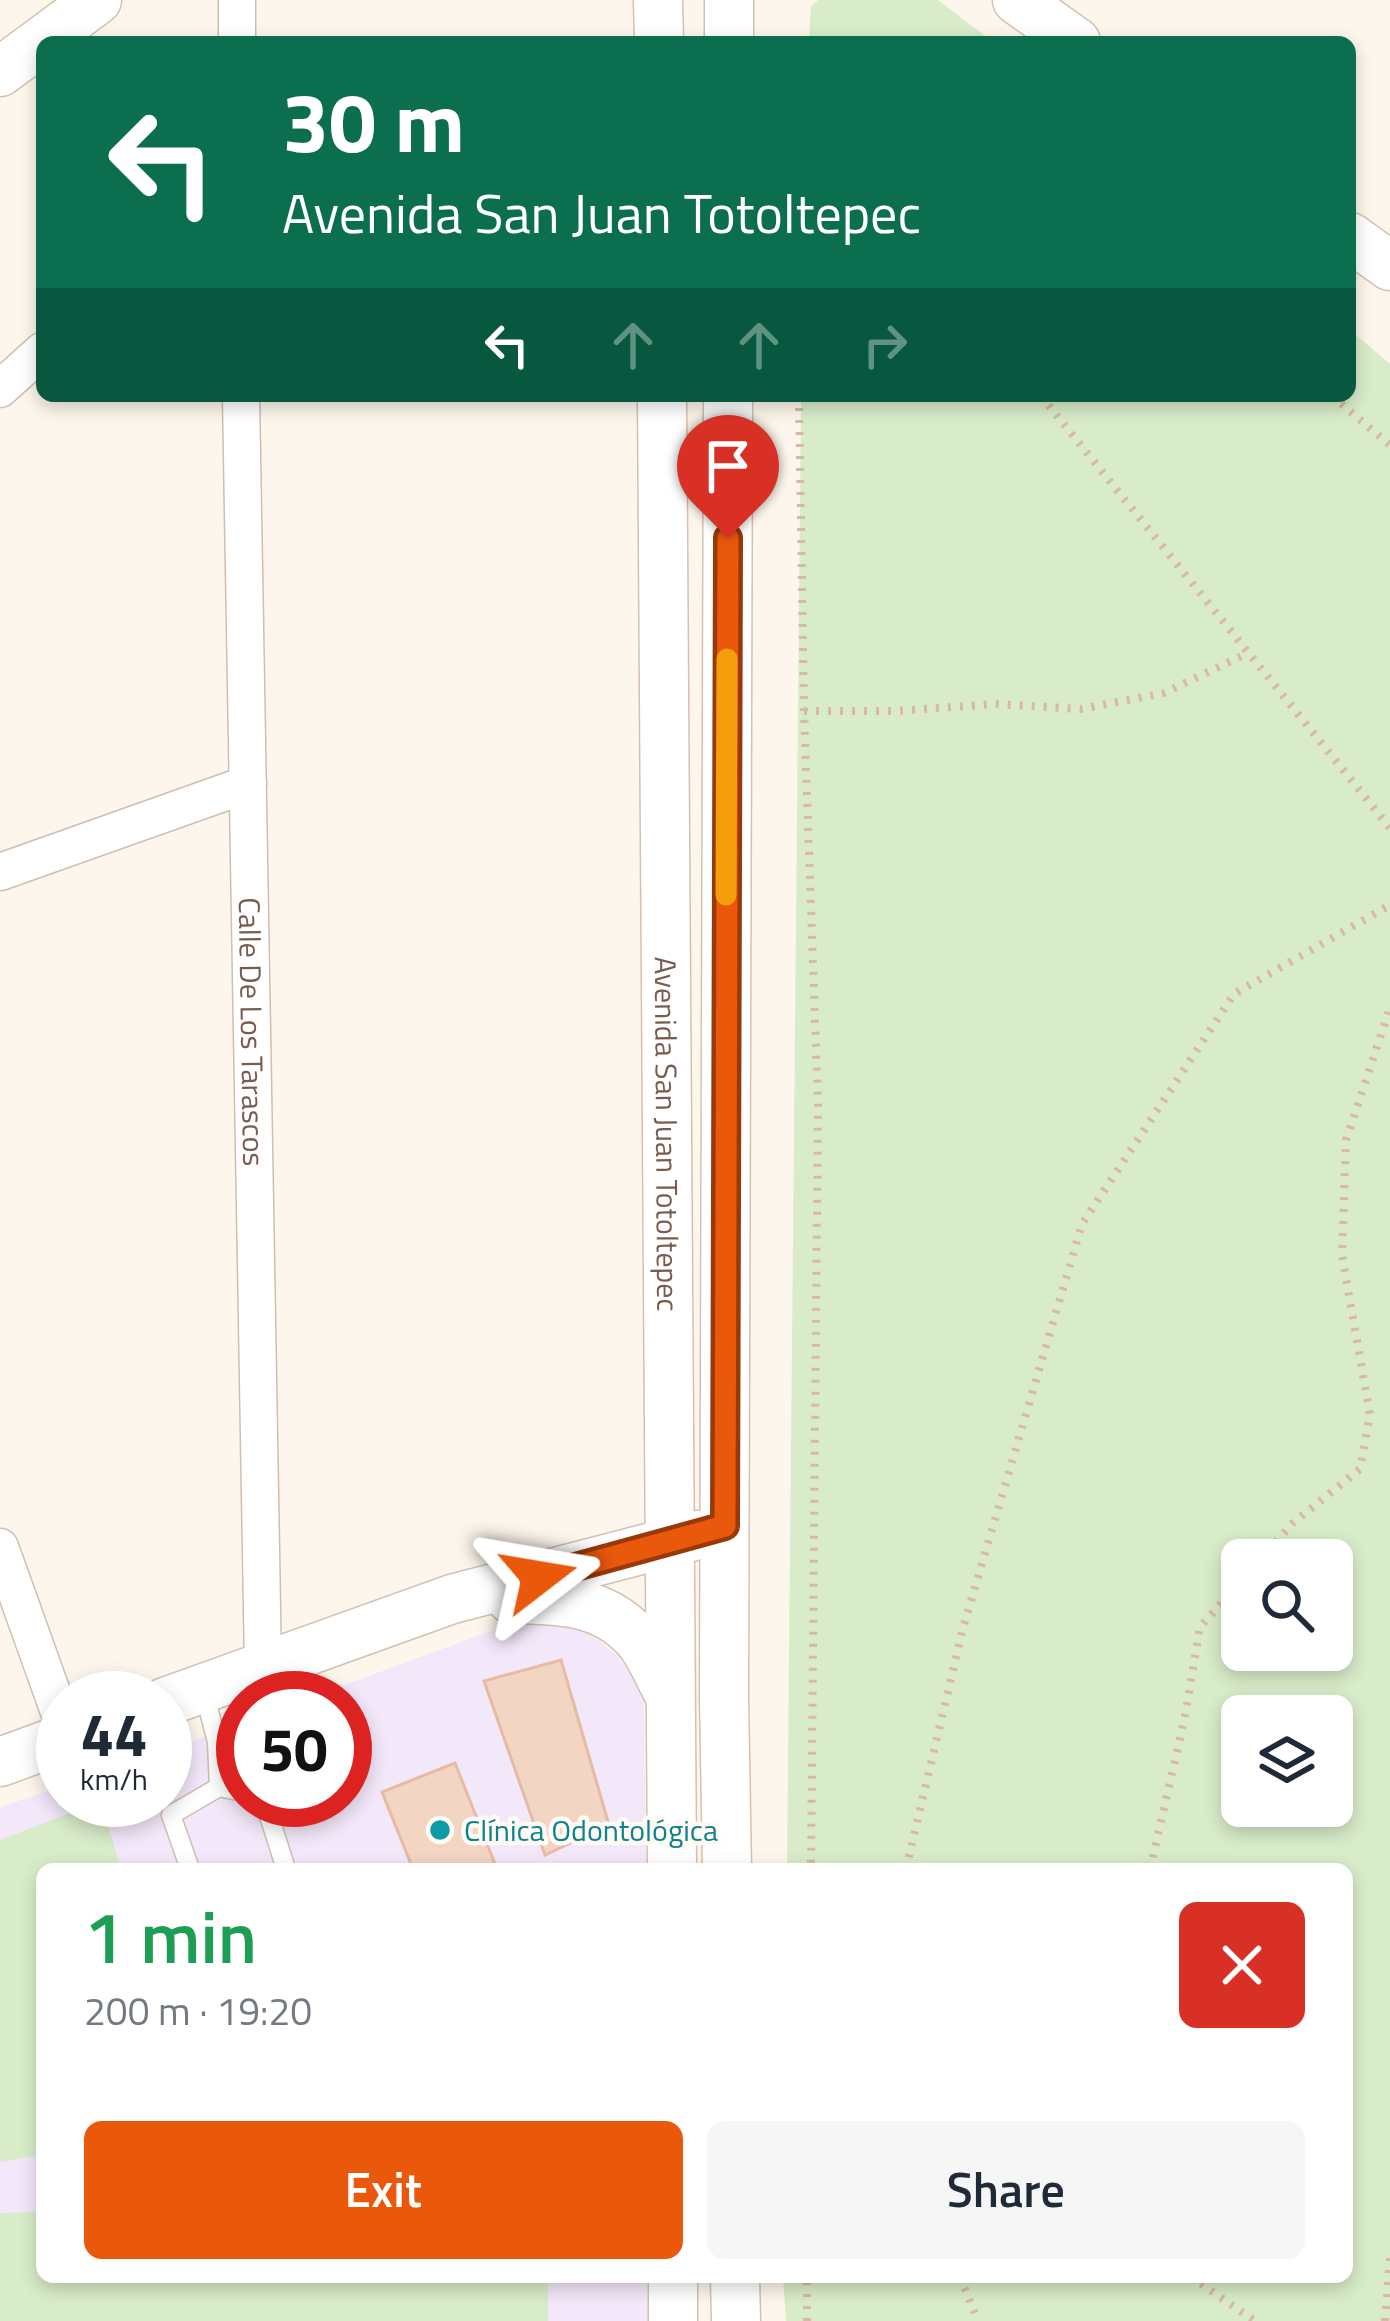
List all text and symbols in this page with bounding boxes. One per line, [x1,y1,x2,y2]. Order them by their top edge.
text: 30 m [282,57,465,185]
icon: left [84,84,240,240]
text: Avenida San Juan Totoltepec [282,172,921,254]
icon: left [474,312,540,378]
icon: ahead [600,312,666,378]
icon: ahead [726,312,792,378]
icon: right [852,312,918,378]
pin [677,415,779,538]
icon: arrive [695,433,761,499]
street label: Calle De Los Tarascos [227,897,277,1167]
street label: Avenida San Juan Totoltepec [643,956,691,1312]
position arrow [476,1514,602,1640]
map controls [1221,1539,1353,1827]
button: search [1221,1539,1353,1671]
speed limit sign: 50 [216,1671,372,1827]
text: 44 [80,1688,148,1779]
button: layers [1221,1695,1353,1827]
text: km/h [80,1756,148,1802]
place label: Clínica Odontológica [464,1807,718,1853]
marker: Clínica Odontológica [427,1817,453,1843]
text: 1 min [84,1881,257,1991]
button: close [1179,1902,1305,2028]
text: 200 m · 19:20 [84,1981,312,2040]
button: Exit [84,2121,683,2259]
button: Share [707,2121,1305,2259]

